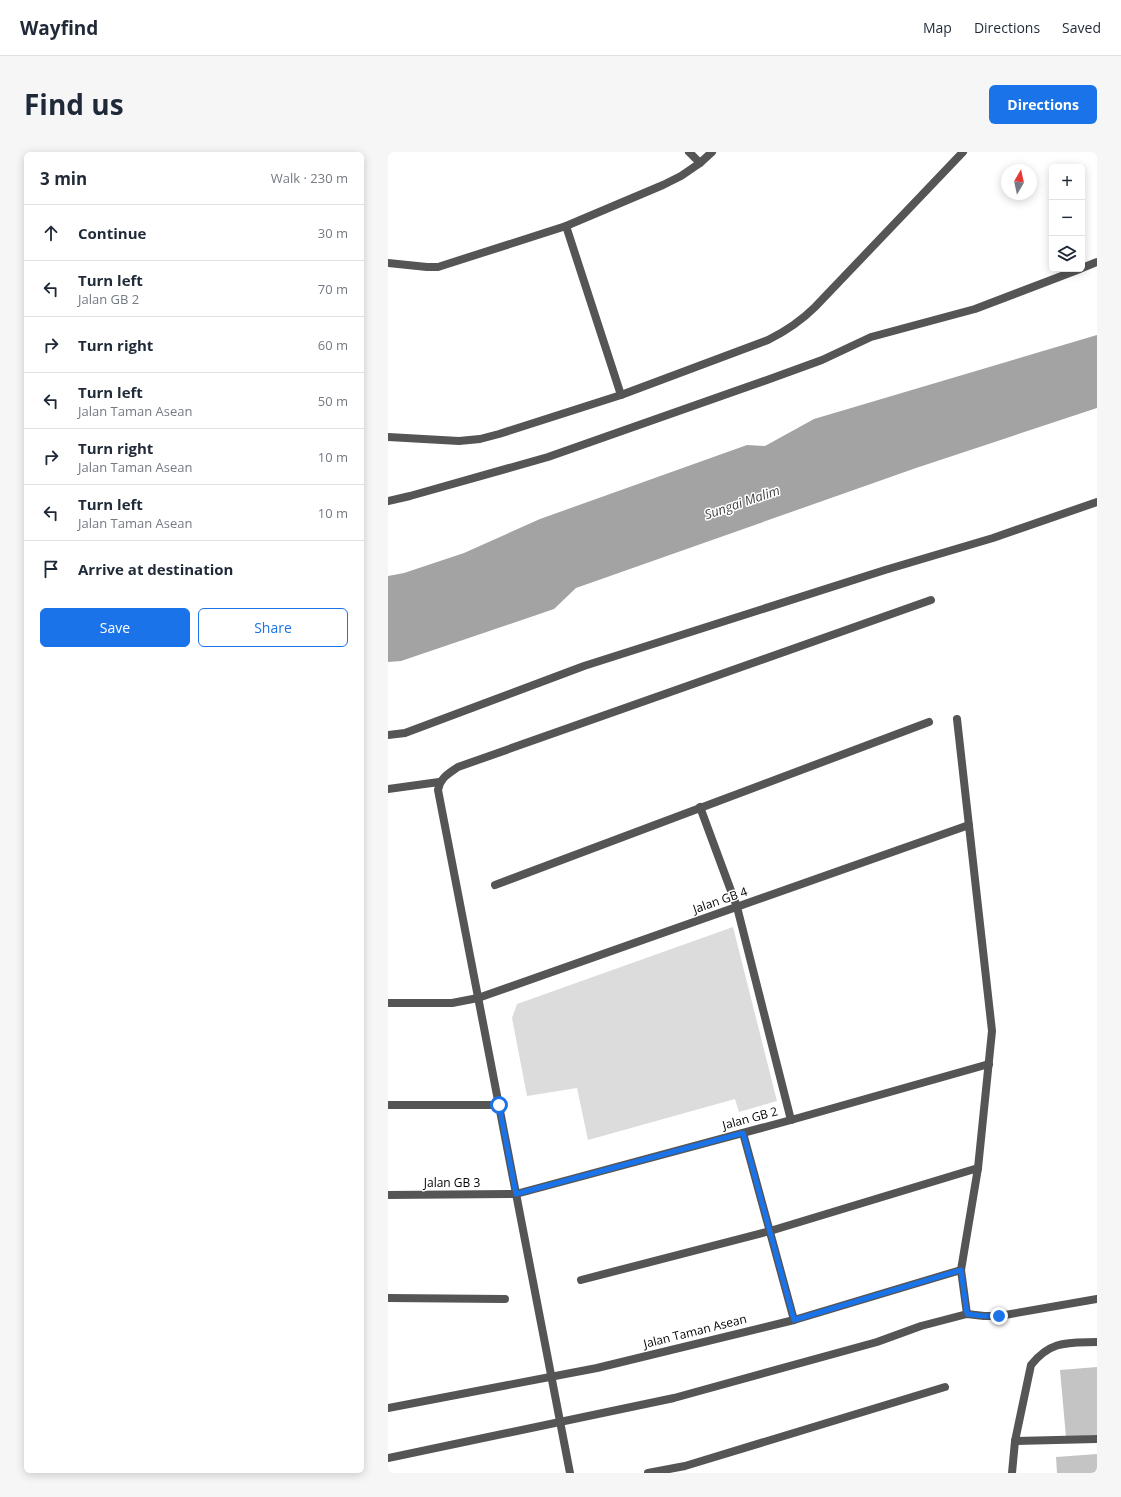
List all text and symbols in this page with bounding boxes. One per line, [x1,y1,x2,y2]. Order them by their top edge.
text: Wayfind [20,15,98,41]
text: Map [923,18,952,37]
text: Directions [974,18,1040,37]
text: Saved [1062,18,1101,37]
text: Find us [24,85,124,123]
button: Directions [989,85,1097,124]
north arrow [1001,164,1037,200]
map controls [1049,164,1085,272]
button: + [1049,164,1085,200]
text: 3 min [40,167,87,190]
text: Walk · 230 m [271,169,348,187]
button: − [1049,200,1085,236]
icon: ahead [40,222,62,244]
text: Continue [78,223,146,243]
text: 30 m [318,224,348,242]
button: layers [1049,236,1085,272]
text: Turn left [78,270,143,290]
icon: left [40,278,62,300]
text: 70 m [318,280,348,298]
text: Jalan GB 2 [78,290,139,308]
icon: right [40,334,62,356]
text: Turn right [78,335,153,355]
text: 60 m [318,336,348,354]
text: Turn left [78,382,143,402]
icon: left [40,390,62,412]
text: 50 m [318,392,348,410]
text: Jalan Taman Asean [78,402,192,420]
text: Turn right [78,438,153,458]
icon: right [40,446,62,468]
text: 10 m [318,448,348,466]
text: Jalan Taman Asean [78,458,192,476]
water label: Sungai Malim [702,481,782,523]
text: Turn left [78,494,143,514]
icon: left [40,502,62,524]
text: 10 m [318,504,348,522]
text: Jalan Taman Asean [78,514,192,532]
icon: arrive [40,558,62,580]
text: Arrive at destination [78,559,233,579]
button: Save [40,608,190,647]
button: Share [198,608,348,647]
street label: Jalan GB 4 [690,883,750,918]
route start [490,1096,508,1114]
street label: Jalan GB 2 [720,1102,780,1134]
street label: Jalan GB 3 [423,1174,480,1191]
route end [990,1307,1008,1325]
street label: Jalan Taman Asean [641,1310,748,1352]

